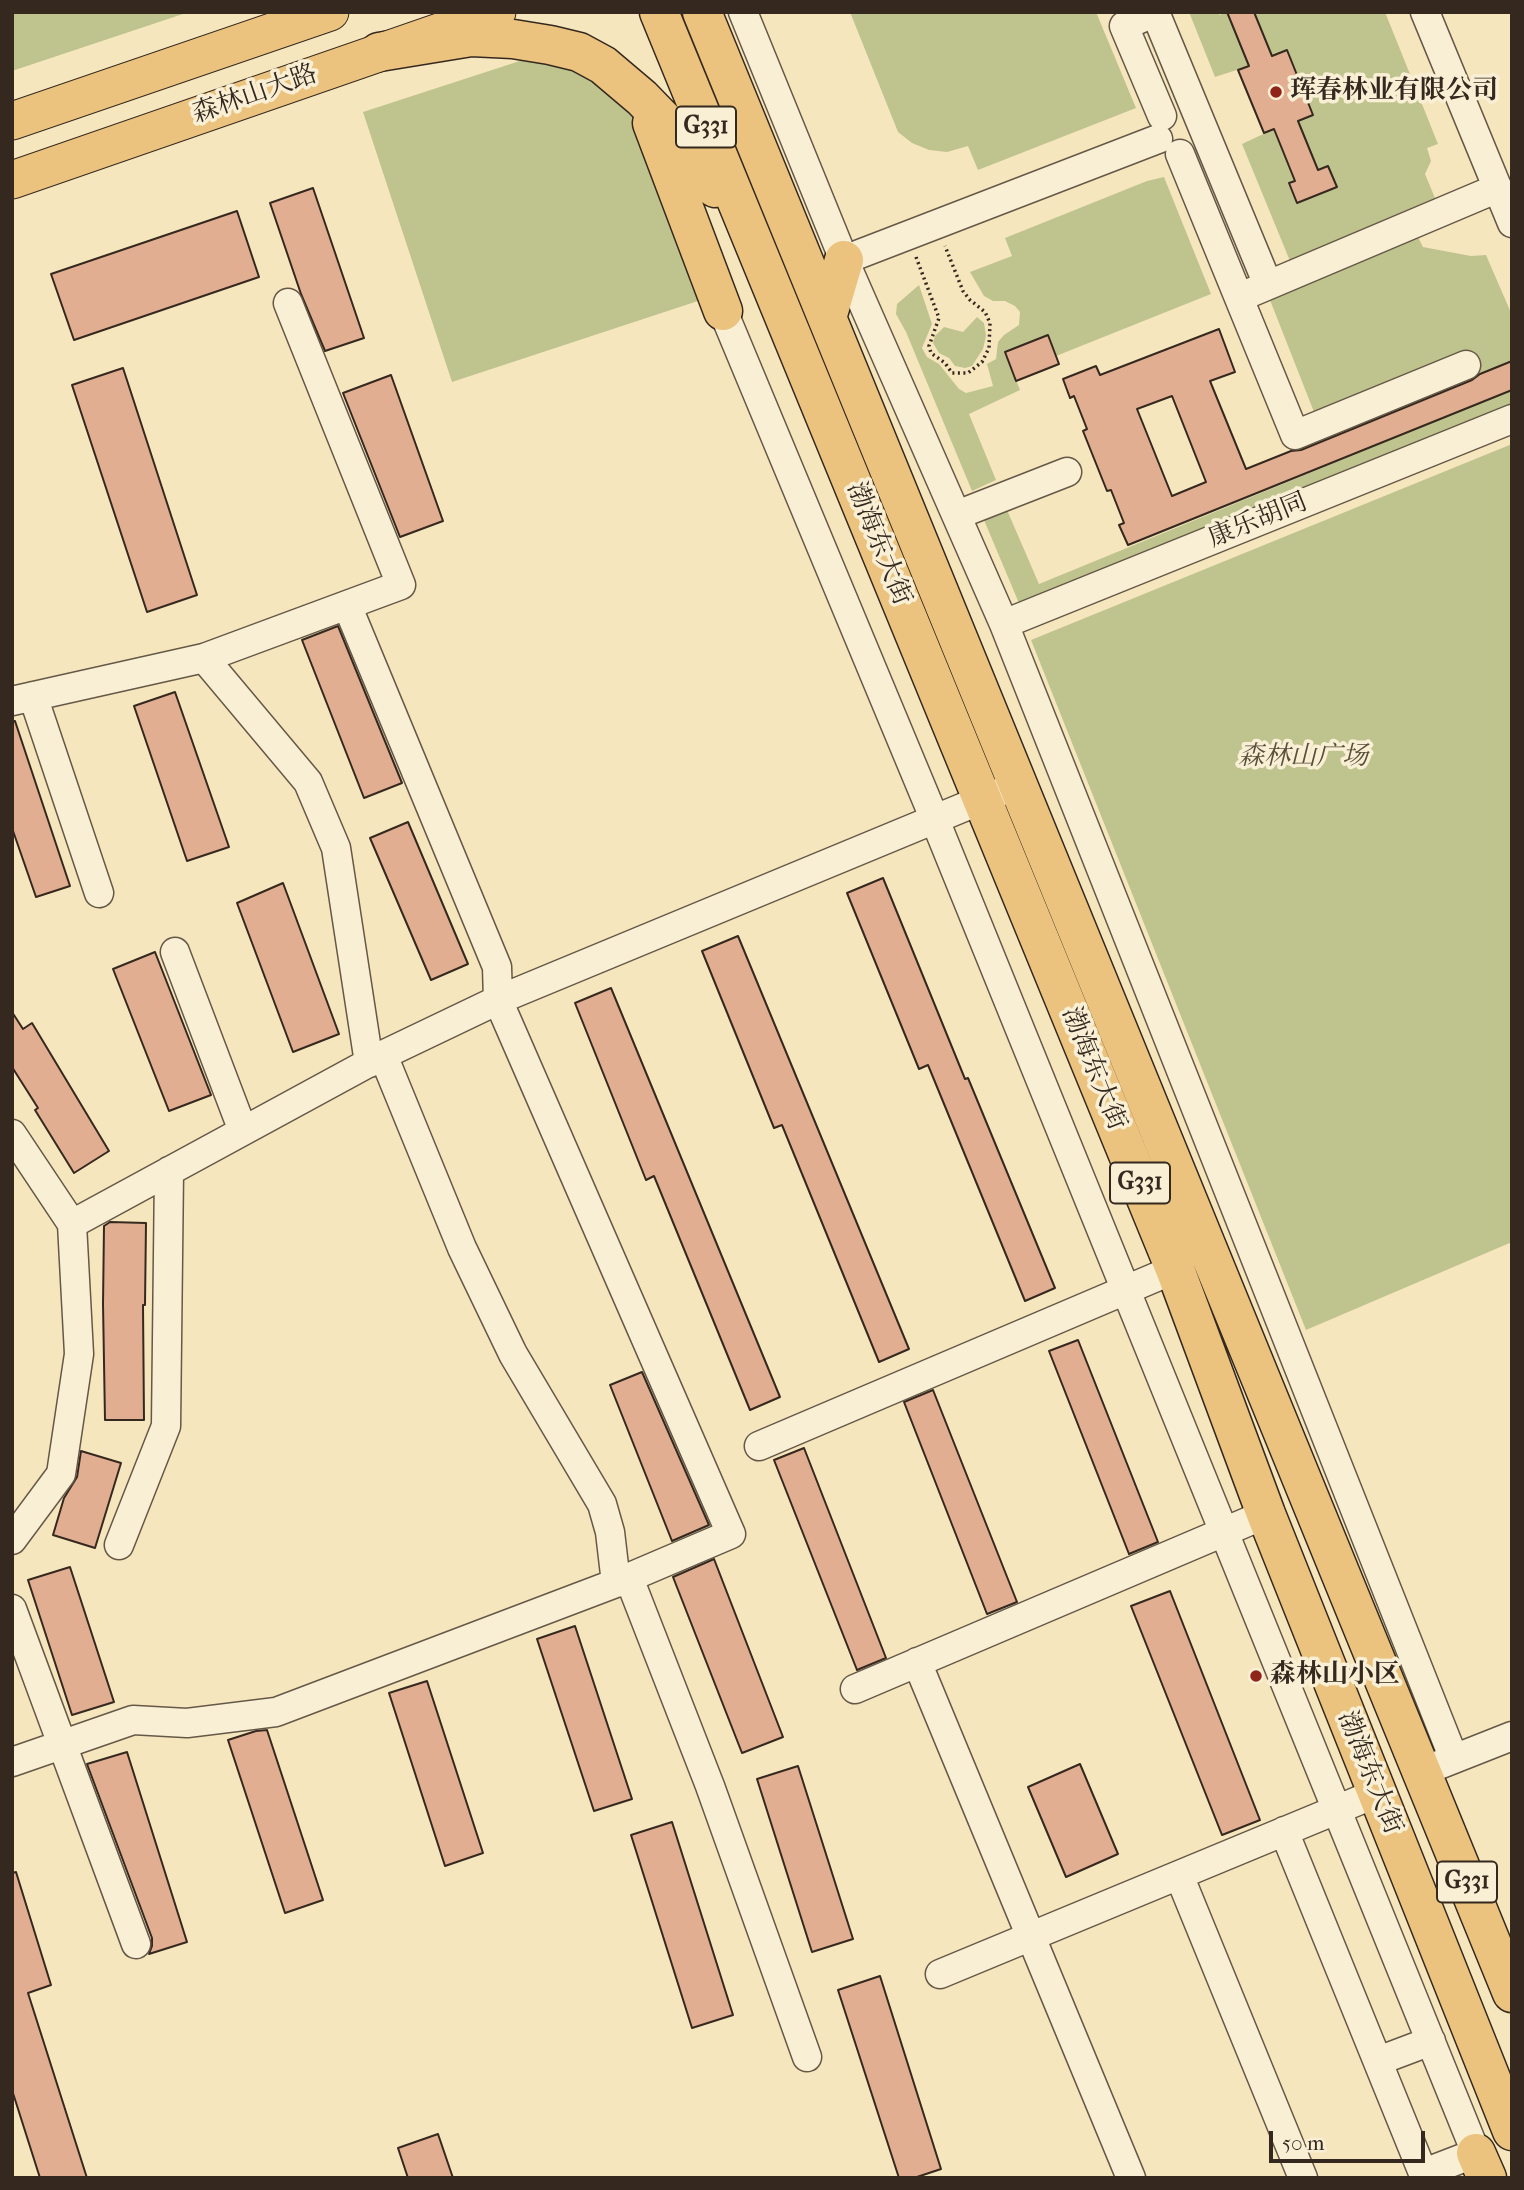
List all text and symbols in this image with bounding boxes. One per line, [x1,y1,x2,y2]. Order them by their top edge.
street label: 森林山大路 [188,59,322,131]
place label: 珲春林业有限公司 [1290,76,1498,108]
marker: 珲春林业有限公司 [1268,84,1284,100]
road number: G331 [676,106,736,148]
street label: 渤海东大街 [839,478,917,610]
street label: 康乐胡同 [1204,487,1312,555]
park label: 森林山广场 [1238,742,1368,774]
street label: 渤海东大街 [1054,1003,1132,1135]
road number: G331 [1110,1162,1170,1204]
place label: 森林山小区 [1270,1660,1400,1692]
marker: 森林山小区 [1248,1668,1264,1684]
street label: 渤海东大街 [1330,1707,1408,1839]
road number: G331 [1437,1861,1497,1902]
scale bar [1272,2116,1428,2160]
text: 50 m [1282,2131,1325,2155]

